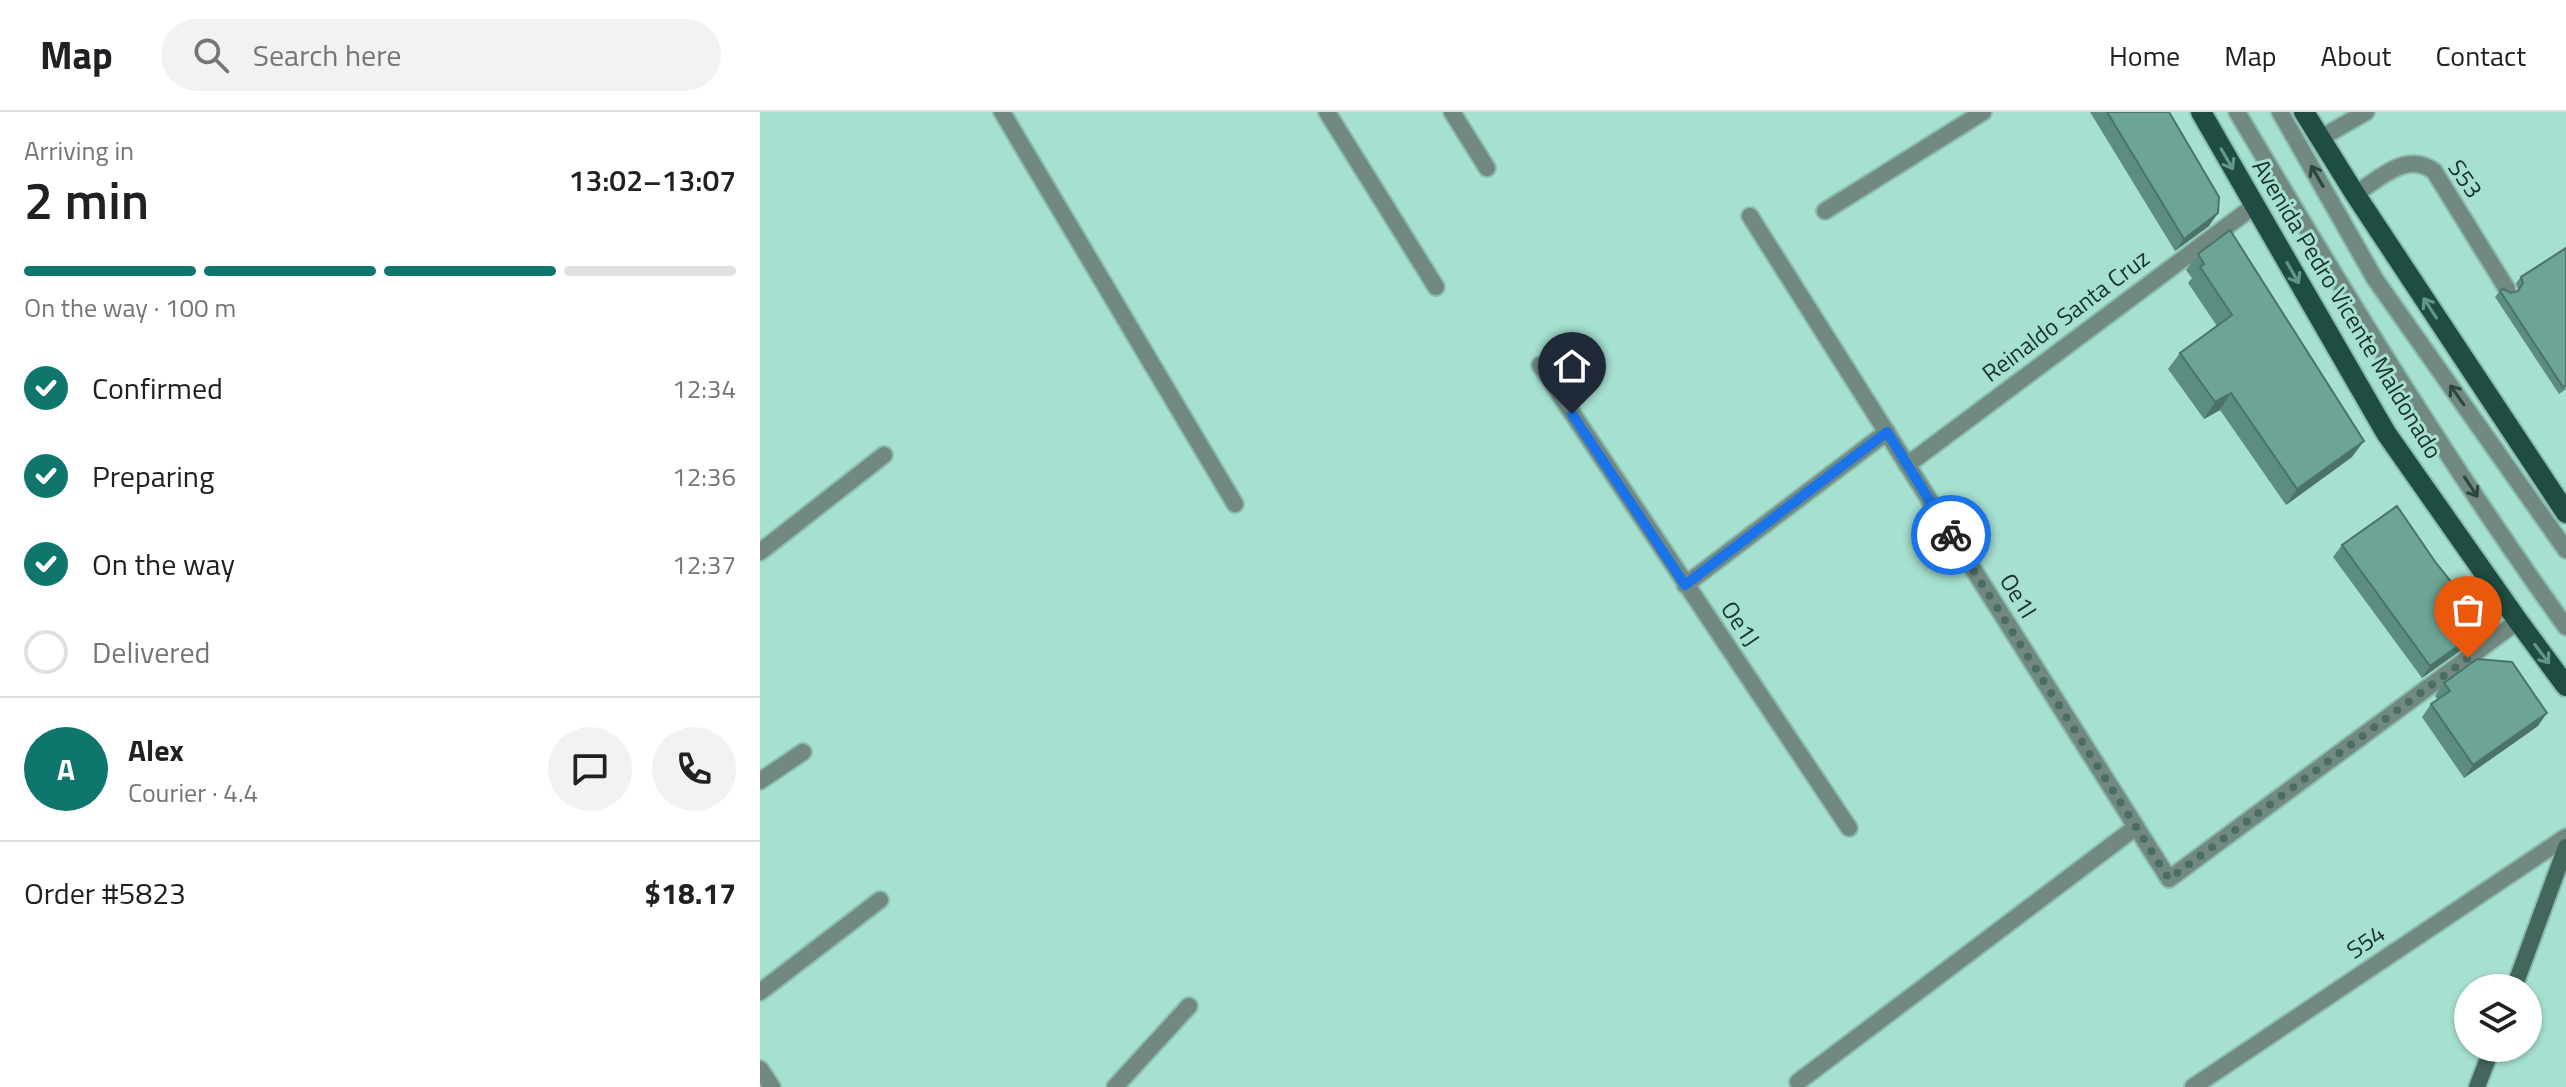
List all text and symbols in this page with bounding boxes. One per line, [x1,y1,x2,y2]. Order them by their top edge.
search box [161,19,721,91]
text: Map [40,26,113,84]
text: Search here [253,32,402,78]
icon: search [189,33,233,77]
text: Home [2109,34,2180,77]
text: Map [2224,34,2277,77]
text: About [2321,34,2391,77]
text: Contact [2435,34,2526,77]
text: Arriving in [24,131,134,170]
one-way arrow [2219,147,2235,170]
street label: Avenida Pedro Vicente Maldonado [2244,152,2452,465]
street label: S53 [2440,152,2492,205]
text: 13:02–13:07 [569,157,736,203]
text: 2 min [24,160,149,239]
one-way arrow [2308,165,2324,188]
street label: Reinaldo Santa Cruz [1974,240,2157,390]
one-way arrow [2285,261,2301,284]
text: On the way · 100 m [24,288,236,327]
one-way arrow [2422,297,2438,320]
pin [1538,332,1606,414]
icon: home [1550,344,1594,388]
text: Confirmed [92,365,223,411]
icon: check [24,366,68,410]
text: 12:34 [672,369,736,408]
one-way arrow [2449,384,2465,406]
text: Preparing [92,453,214,499]
icon: check [24,454,68,498]
text: 12:36 [672,457,736,496]
one-way arrow [2463,475,2479,498]
courier [1911,495,1991,575]
icon: bike [1929,513,1973,557]
text: On the way [92,541,235,587]
icon: check [24,542,68,586]
text: 12:37 [672,545,736,584]
street label: Oe1I [1991,566,2047,625]
pin [2434,576,2502,658]
icon: bag [2446,588,2490,632]
street label: Oe1J [1712,593,1769,654]
text: Delivered [92,629,210,675]
one-way arrow [2533,642,2550,664]
text: Alex [128,727,184,773]
button: chat [548,727,632,811]
button: phone [652,727,736,811]
text: A [57,746,75,792]
text: Courier · 4.4 [128,773,258,812]
text: Order #5823 [24,870,186,916]
text: $18.17 [644,870,736,916]
street label: S54 [2339,915,2392,967]
map controls [2454,974,2542,1062]
button: layers [2454,974,2542,1062]

